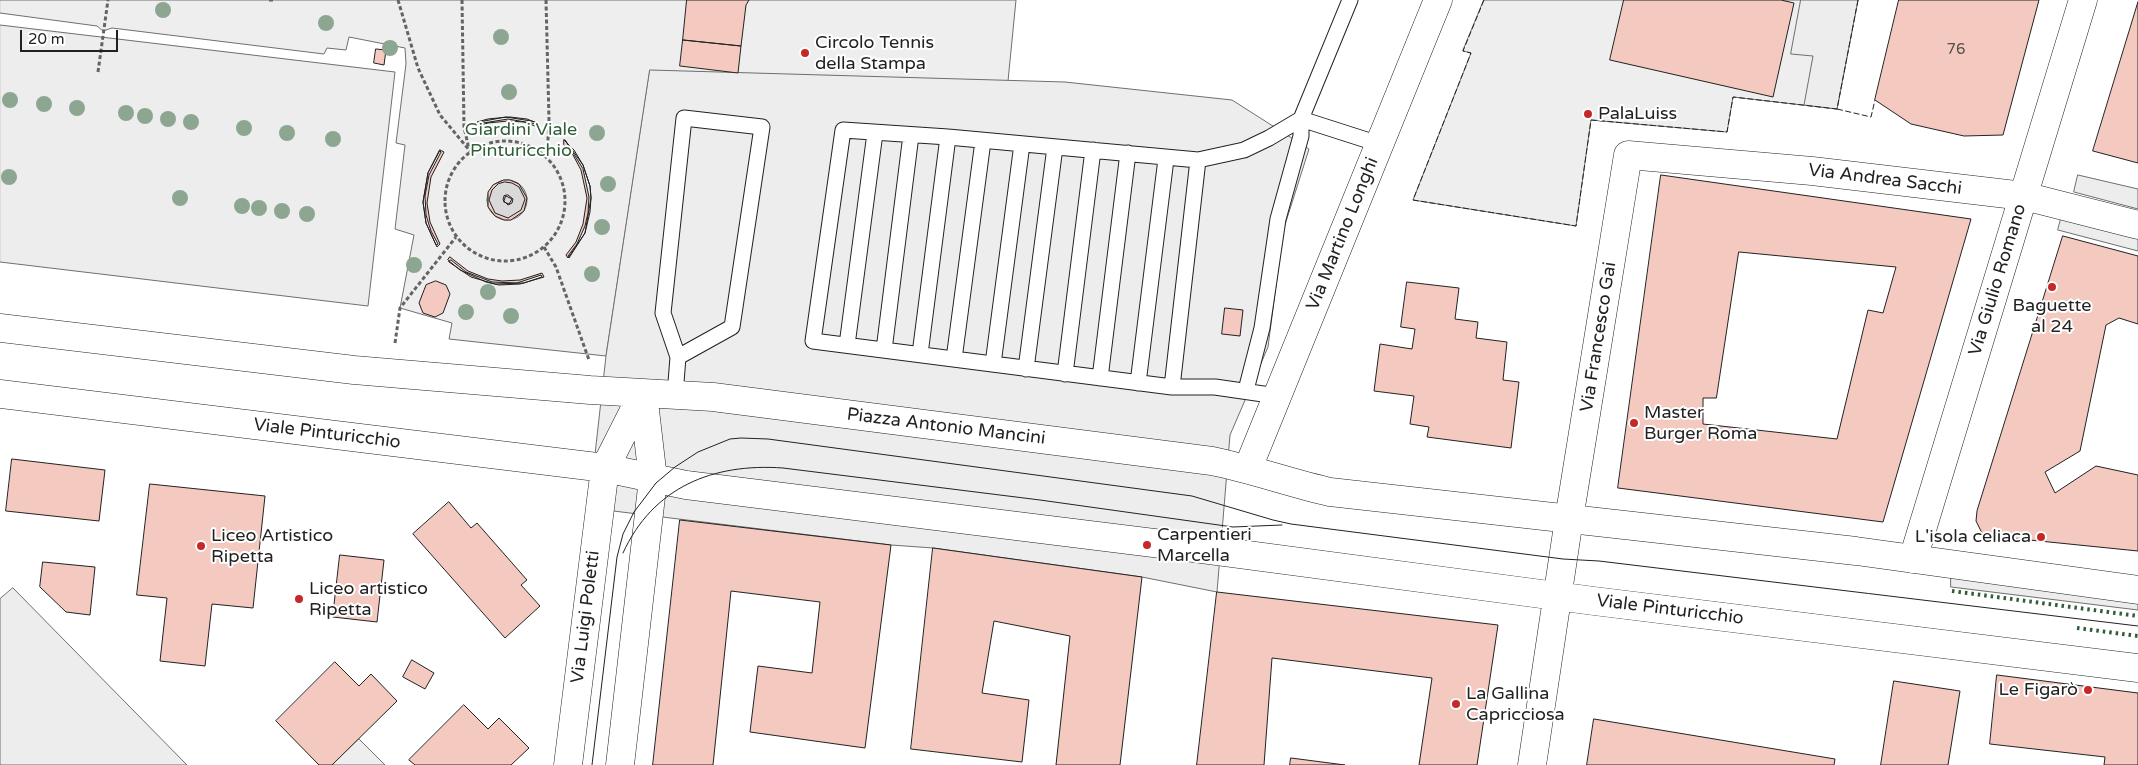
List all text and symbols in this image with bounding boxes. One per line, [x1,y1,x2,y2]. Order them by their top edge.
scale bar [22,20,120,52]
text: 20 m [28,30,65,48]
place label: Circolo Tennis della Stampa [815,32,934,74]
house number: 76 [1947,41,1965,59]
marker: Circolo Tennis della Stampa [799,47,811,59]
place label: PalaLuiss [1598,103,1677,125]
marker: PalaLuiss [1582,108,1594,120]
park label: Giardini Viale Pinturicchio [465,119,577,162]
street label: Via Martino Longhi [1302,154,1384,314]
street label: Via Andrea Sacchi [1807,160,1963,200]
street label: Via Giulio Romano [1965,202,2031,358]
street label: Via Francesco Gai [1576,260,1622,414]
marker: Baguette al 24 [2046,281,2058,293]
place label: Baguette al 24 [2013,295,2091,338]
place label: Master Burger Roma [1644,402,1757,444]
street label: Piazza Antonio Mancini [845,404,1047,450]
street label: Viale Pinturicchio [252,414,402,454]
marker: Master Burger Roma [1628,417,1640,429]
place label: Carpentieri Marcella [1157,524,1252,566]
place label: Liceo Artistico Ripetta [211,525,333,568]
place label: L'isola celiaca [1915,526,2031,548]
marker: L'isola celiaca [2035,531,2047,543]
marker: Carpentieri Marcella [1141,539,1153,551]
marker: Liceo Artistico Ripetta [195,540,207,552]
street label: Via Luigi Poletti [567,549,605,685]
place label: Liceo artistico Ripetta [309,578,428,620]
street label: Viale Pinturicchio [1595,590,1745,630]
marker: Liceo artistico Ripetta [293,593,305,605]
place label: Le Figarò [1998,679,2078,701]
place label: La Gallina Capricciosa [1466,683,1565,726]
marker: Le Figarò [2082,684,2094,696]
marker: La Gallina Capricciosa [1450,698,1462,710]

